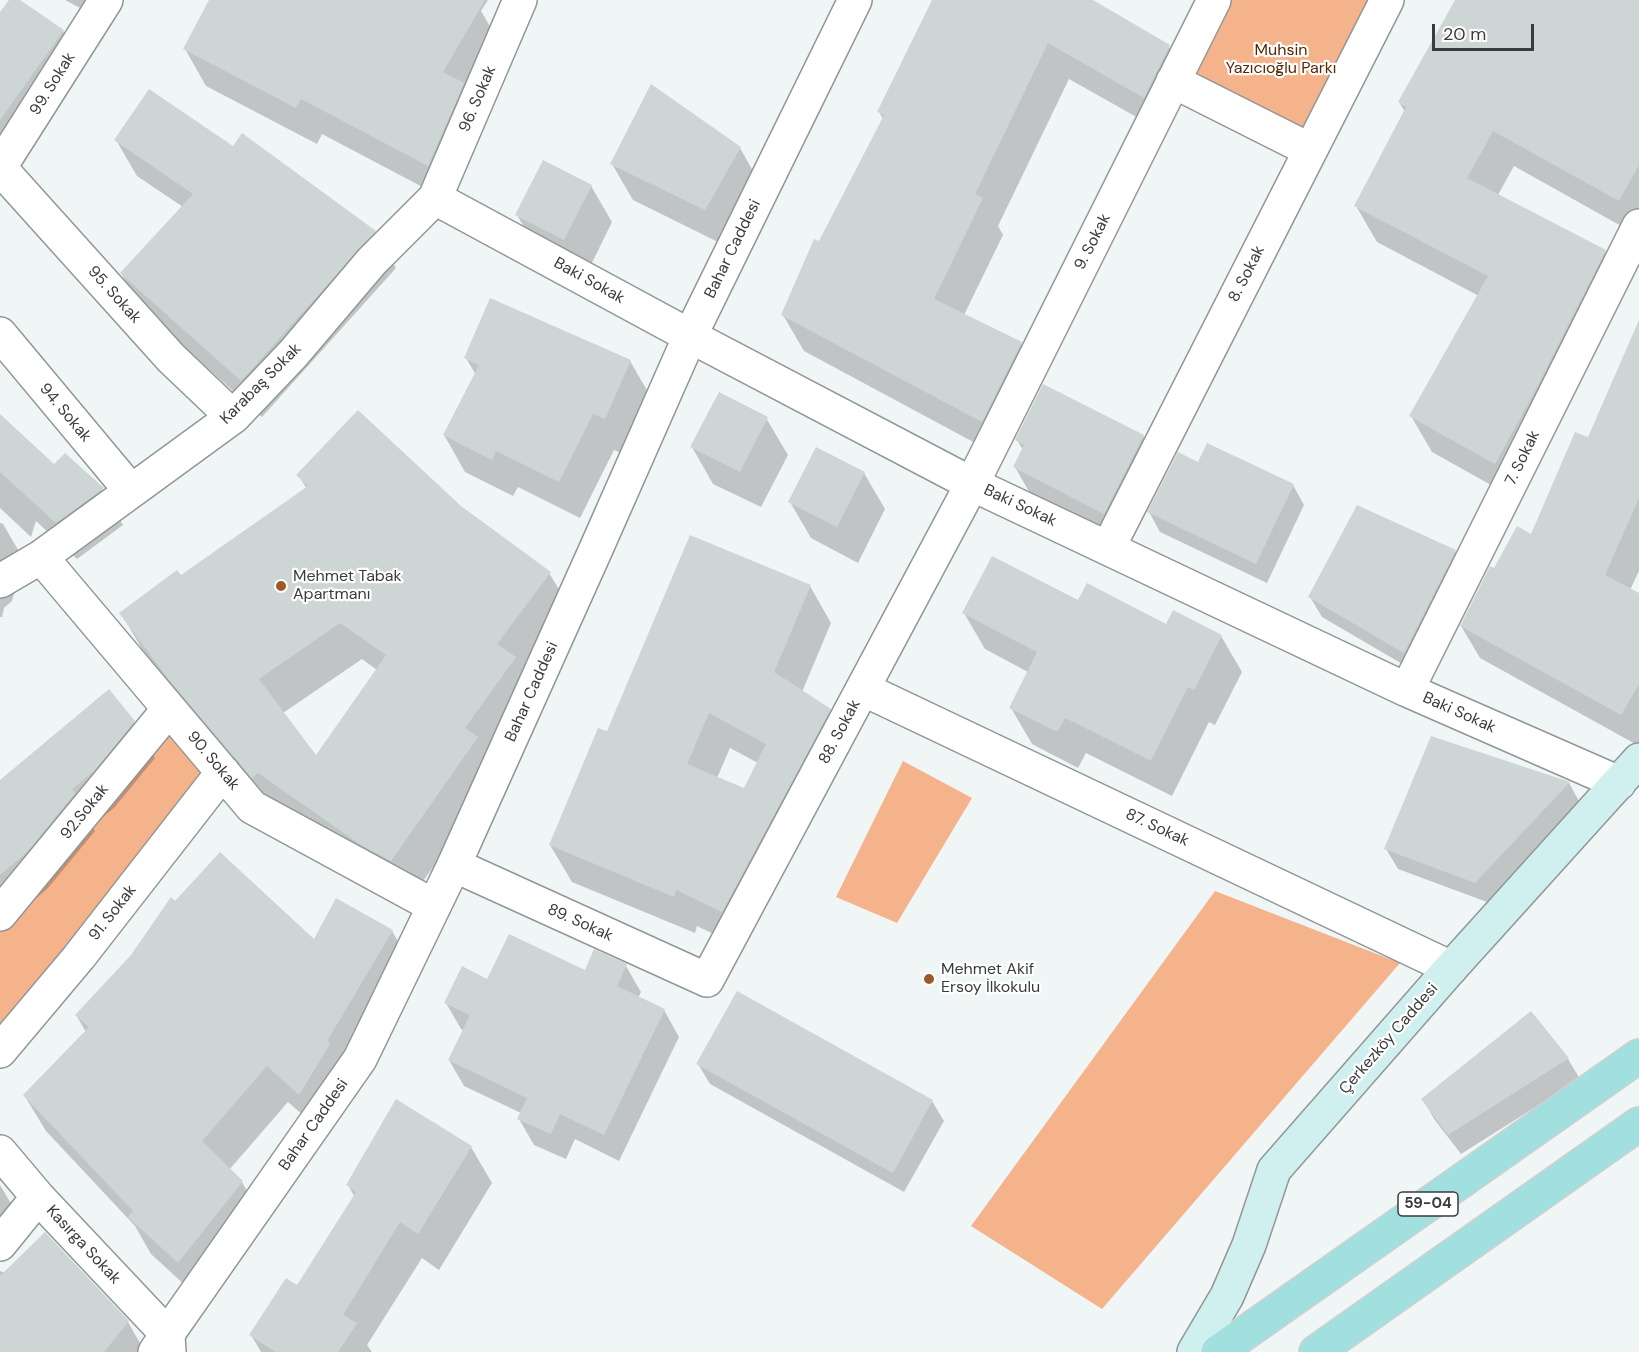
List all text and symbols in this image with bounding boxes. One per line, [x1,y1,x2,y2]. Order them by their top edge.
scale bar [1435,12,1537,50]
text: 20 m [1443,22,1486,46]
park label: Muhsin Yazıcıoğlu Parkı [1226,41,1336,79]
street label: 99. Sokak [26,49,80,119]
street label: 96. Sokak [455,63,501,135]
street label: Bahar Caddesi [701,196,765,302]
street label: 9. Sokak [1071,211,1115,273]
street label: 8. Sokak [1225,243,1269,305]
street label: Baki Sokak [550,254,628,308]
street label: 95. Sokak [83,262,145,328]
street label: Karabaş Sokak [216,339,306,429]
street label: 94. Sokak [35,380,95,446]
street label: 7. Sokak [1502,427,1544,489]
street label: Baki Sokak [981,481,1059,531]
place label: Mehmet Tabak Apartmanı [293,567,402,605]
marker: Mehmet Tabak Apartmanı [274,579,288,593]
street label: Bahar Caddesi [501,639,563,745]
street label: Baki Sokak [1419,688,1499,738]
street label: 88. Sokak [815,696,865,768]
street label: 90. Sokak [183,728,243,794]
street label: 92.Sokak [57,780,113,844]
street label: 87. Sokak [1122,805,1192,851]
street label: 91. Sokak [85,881,141,945]
street label: 89. Sokak [544,900,616,946]
place label: Mehmet Akif Ersoy İlkokulu [941,960,1040,998]
marker: Mehmet Akif Ersoy İlkokulu [922,972,936,986]
street label: Çerkezköy Caddesi [1335,979,1443,1099]
street label: Bahar Caddesi [275,1075,353,1175]
road number: 59-04 [1398,1192,1458,1216]
street label: Kasırga Sokak [42,1202,124,1288]

